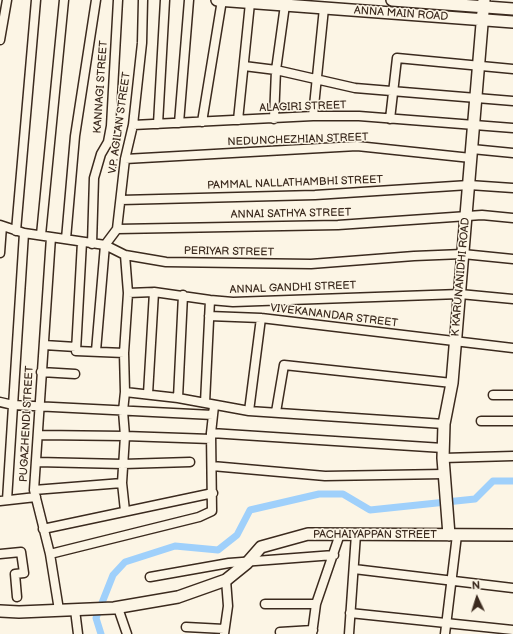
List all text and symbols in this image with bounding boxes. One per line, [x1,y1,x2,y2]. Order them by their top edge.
street label: ANNA MAIN ROAD [353,4,449,24]
street label: KANNAGI STREET [91,40,111,134]
street label: V.P. AGILAN STREET [106,71,134,175]
street label: ALAGIRI STREET [259,99,347,115]
street label: NEDUNCHEZHIAN STREET [227,131,369,149]
street label: PAMMAL NALLATHAMBHI STREET [207,173,383,193]
street label: ANNAI SATHYA STREET [231,206,351,222]
street label: K KARUNANIDHI ROAD [449,217,473,337]
street label: PERIYAR STREET [184,245,274,259]
street label: ANNAL GANDHI STREET [229,279,357,297]
street label: VIVEKANANDAR STREET [269,302,399,330]
street label: PUGAZHENDI STREET [17,366,37,482]
street label: PACHAIYAPPAN STREET [313,528,437,542]
north arrow [457,578,497,618]
text: N [472,579,481,592]

